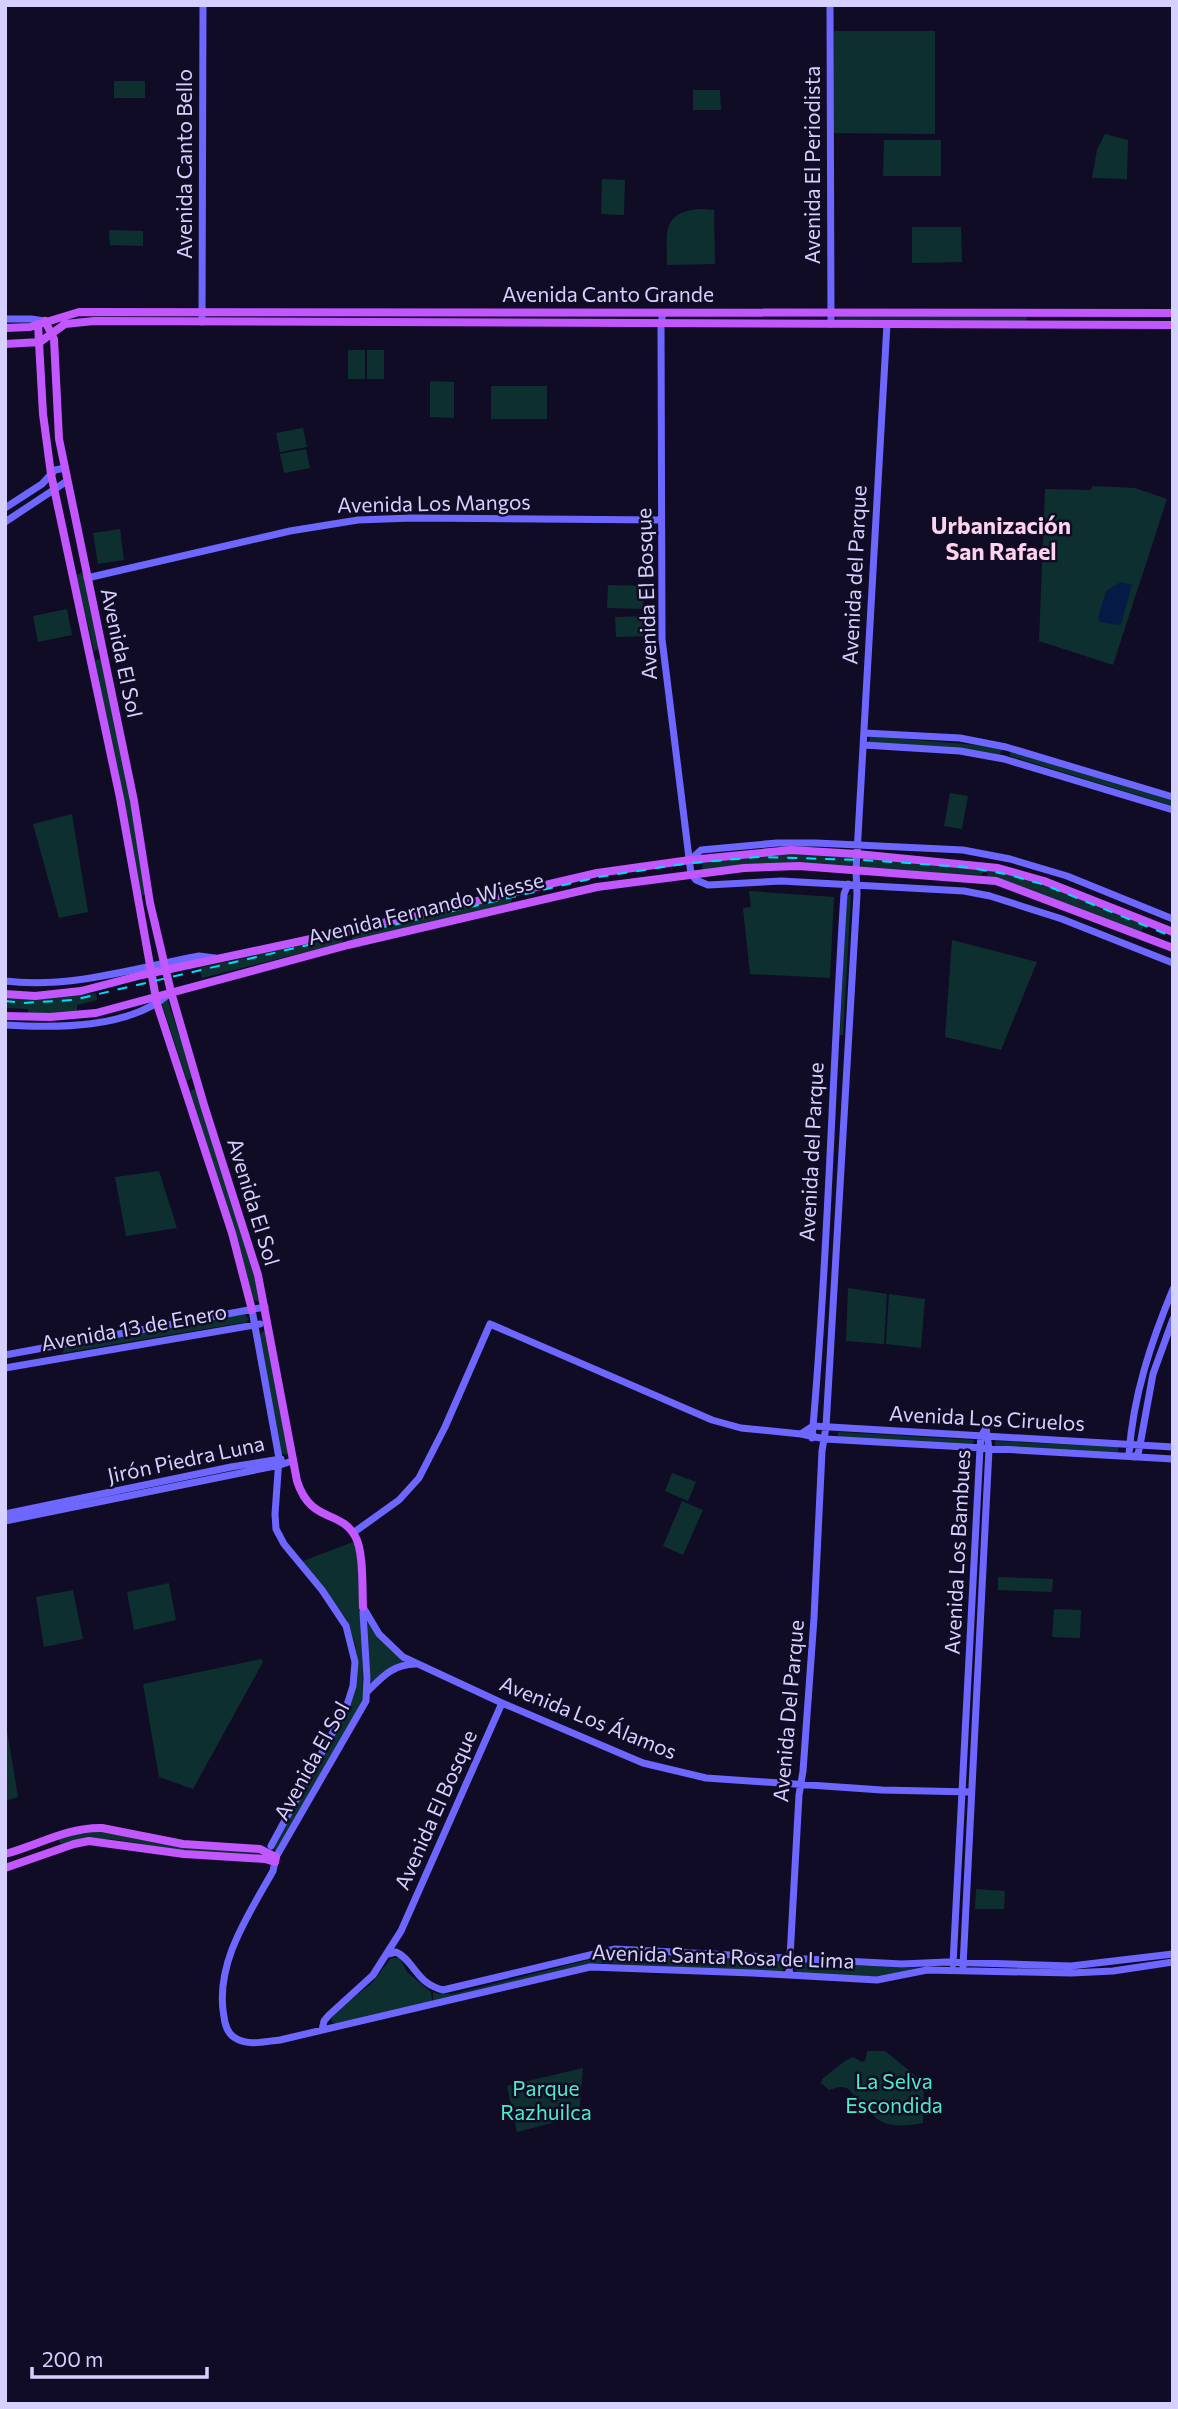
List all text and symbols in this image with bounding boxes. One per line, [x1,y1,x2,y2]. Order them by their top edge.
street label: Avenida El Periodista [799,66,824,264]
street label: Avenida Canto Bello [171,69,196,259]
street label: Avenida Canto Grande [502,281,714,306]
street label: Avenida del Parque [836,485,871,665]
street label: Avenida Los Mangos [337,488,531,517]
street label: Avenida El Bosque [630,508,661,680]
district label: Urbanización San Rafael [931,511,1071,565]
street label: Avenida El Sol [97,586,148,720]
street label: Avenida Fernando Wiesse [305,866,546,949]
street label: Avenida del Parque [793,1062,828,1242]
street label: Avenida El Sol [223,1135,286,1268]
street label: Avenida 13 de Enero [39,1298,229,1355]
street label: Avenida Los Ciruelos [889,1400,1086,1435]
street label: Jirón Piedra Luna [105,1430,266,1487]
street label: Avenida Los Bambues [939,1449,974,1655]
street label: Avenida Del Parque [767,1619,808,1803]
street label: Avenida Los Álamos [496,1670,681,1764]
street label: Avenida El Sol [268,1697,354,1824]
street label: Avenida El Bosque [388,1726,481,1893]
street label: Avenida Santa Rosa de Lima [591,1938,855,1973]
park label: La Selva Escondida [845,2068,943,2117]
park label: Parque Razhuilca [500,2075,592,2124]
scale bar [32,2336,206,2380]
text: 200 m [42,2346,103,2371]

